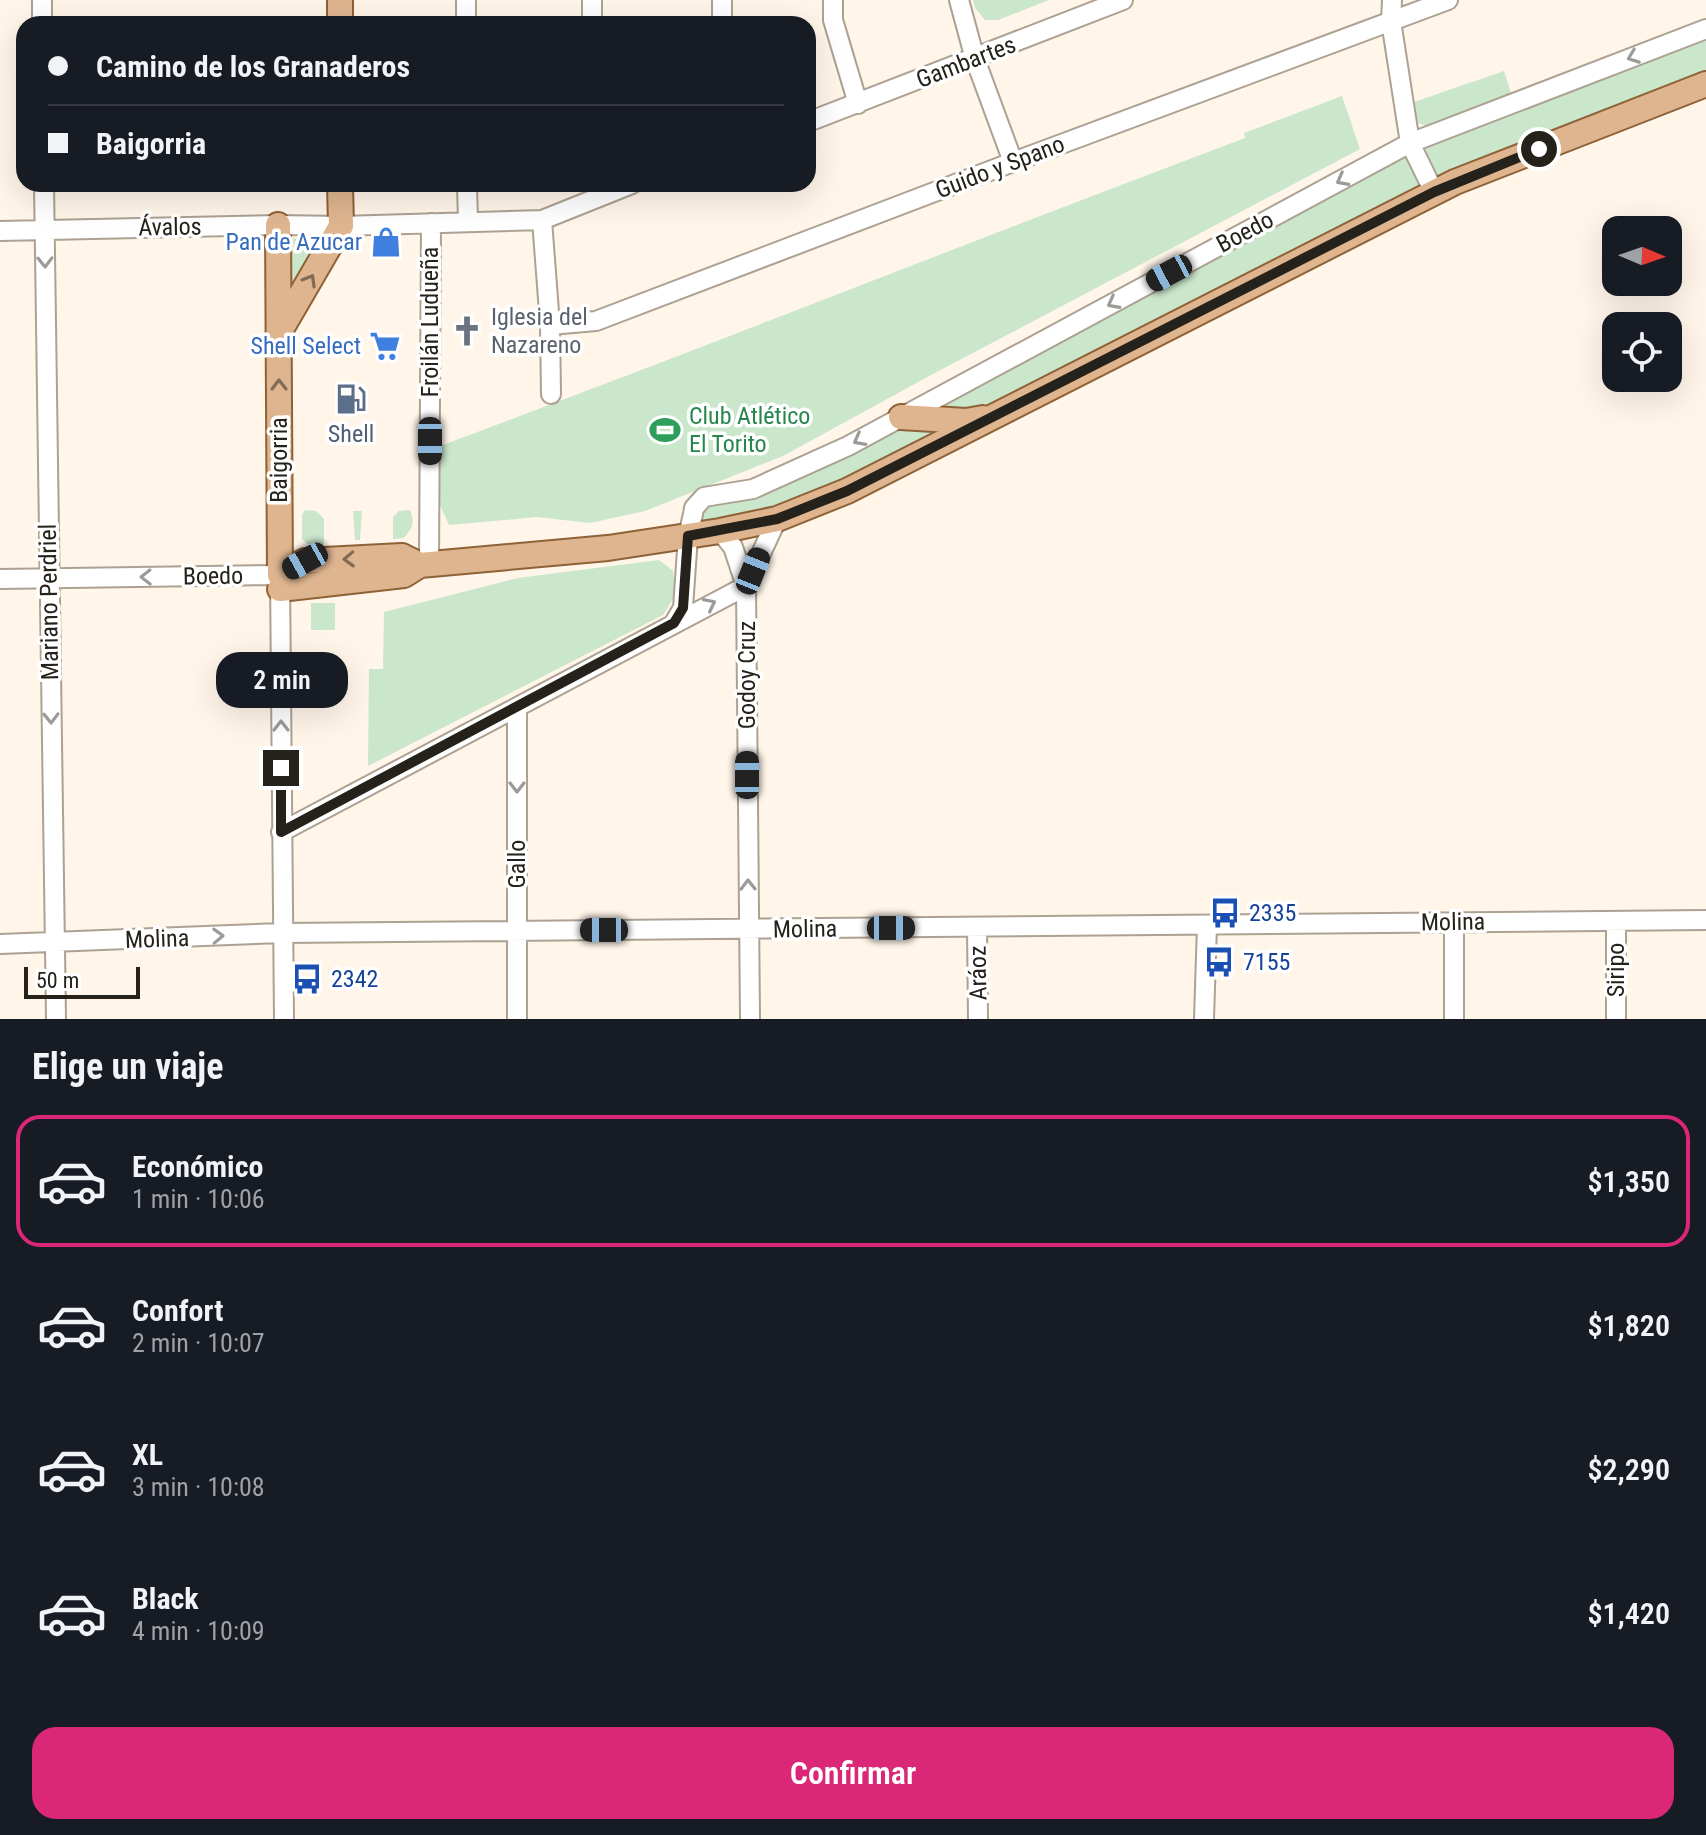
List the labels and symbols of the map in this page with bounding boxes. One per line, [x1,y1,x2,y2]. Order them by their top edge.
street label: Gambartes [912,30,1020,94]
one-way arrow [1627,47,1641,64]
street label: Guido y Spano [932,130,1068,204]
route start [1521,131,1557,167]
one-way arrow [1335,170,1350,185]
street label: Boedo [1212,205,1278,259]
street label: Ávalos [138,212,202,242]
north arrow [1602,216,1682,296]
shop icon: Pan de Azucar [369,225,403,259]
place label: Pan de Azucar [226,228,362,256]
street label: Froilán Ludueña [416,247,444,397]
car [1142,251,1196,295]
one-way arrow [36,256,53,269]
one-way arrow [300,274,316,288]
one-way arrow [1107,293,1121,309]
place label: Iglesia del Nazareno [491,303,588,359]
church icon: Iglesia del Nazareno [450,314,484,348]
supermarket icon: Shell Select [368,329,402,363]
place label: Shell Select [251,332,361,360]
one-way arrow [270,378,288,391]
fuel station icon: Shell [334,382,368,416]
place label: Club Atlético El Torito [689,402,810,458]
sports icon: Club Atlético El Torito [648,413,682,447]
street label: Baigorria [265,417,293,503]
car [418,417,442,465]
place label: Shell [328,420,374,448]
one-way arrow [853,430,867,445]
street label: Mariano Perdriel [34,524,64,680]
car [278,539,332,583]
car [733,544,773,598]
one-way arrow [342,550,355,567]
street label: Boedo [183,561,243,591]
one-way arrow [139,568,152,586]
one-way arrow [702,599,717,614]
street label: Godoy Cruz [733,621,761,729]
callout: 2 min [215,652,347,708]
one-way arrow [42,712,59,725]
one-way arrow [272,719,290,732]
route end [263,750,299,786]
car [735,751,759,799]
one-way arrow [508,781,526,794]
street label: Gallo [503,840,531,888]
one-way arrow [740,878,757,891]
bus stop icon: 2335 [1208,896,1242,930]
place label: 2335 [1249,899,1296,927]
street label: Molina [1421,907,1485,937]
street label: Molina [773,914,837,944]
car [867,916,915,940]
car [580,918,628,942]
street label: Molina [124,924,190,954]
one-way arrow [212,928,225,945]
street label: Siripo [1602,943,1630,997]
street label: Aráoz [964,945,992,1001]
bus stop icon: 7155 [1202,945,1236,979]
place label: 7155 [1243,948,1290,976]
bus stop icon: 2342 [290,962,324,996]
scale bar [24,963,140,999]
place label: 2342 [331,965,378,993]

